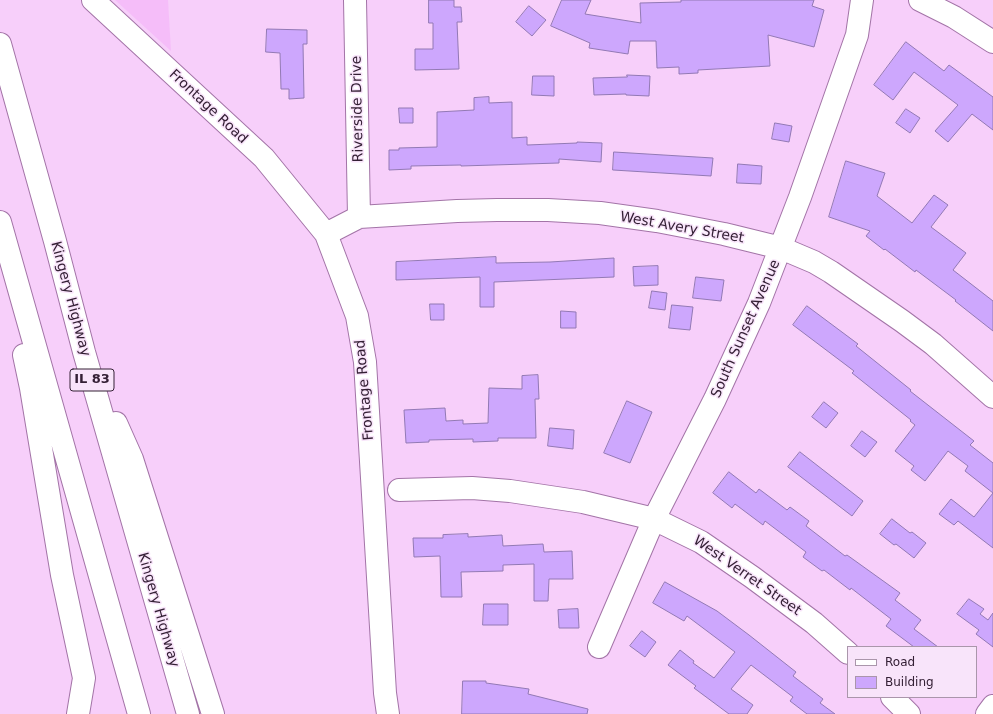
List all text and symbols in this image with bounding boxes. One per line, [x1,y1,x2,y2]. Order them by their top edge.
street label: Riverside Drive [349,55,367,163]
street label: Frontage Road [165,66,251,148]
street label: West Avery Street [619,209,745,247]
street label: Kingery Highway [47,240,93,358]
street label: South Sunset Avenue [708,257,784,401]
street label: Frontage Road [352,339,378,441]
road number: IL 83 [70,369,114,391]
street label: West Verret Street [690,532,804,620]
street label: Kingery Highway [134,551,182,669]
legend [847,646,977,698]
text: Road [885,655,915,669]
text: Building [885,675,934,689]

